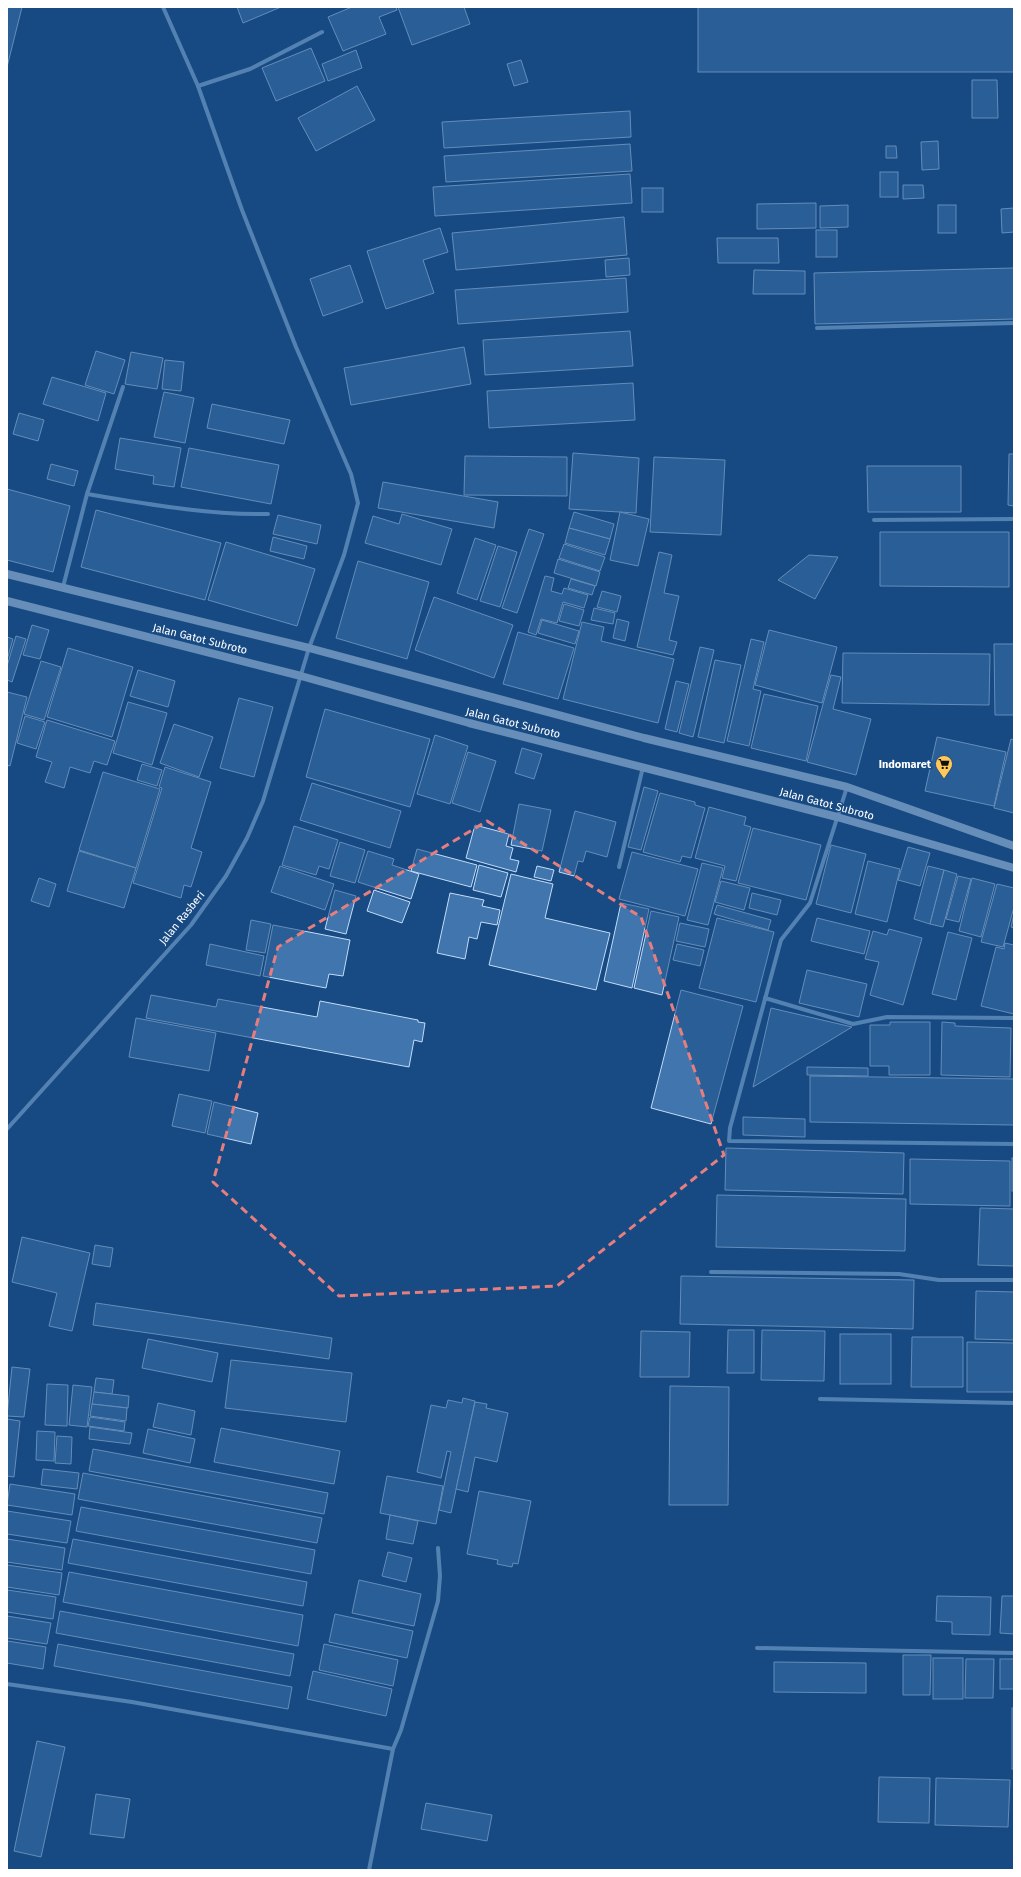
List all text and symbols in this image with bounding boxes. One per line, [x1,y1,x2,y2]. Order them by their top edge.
street label: Jalan Gatot Subroto [151,621,249,657]
street label: Jalan Gatot Subroto [464,705,562,741]
supermarket icon: Indomaret [934,754,954,779]
place label: Indomaret [879,758,932,771]
street label: Jalan Gatot Subroto [778,785,876,823]
street label: Jalan Rasberi [156,889,208,947]

